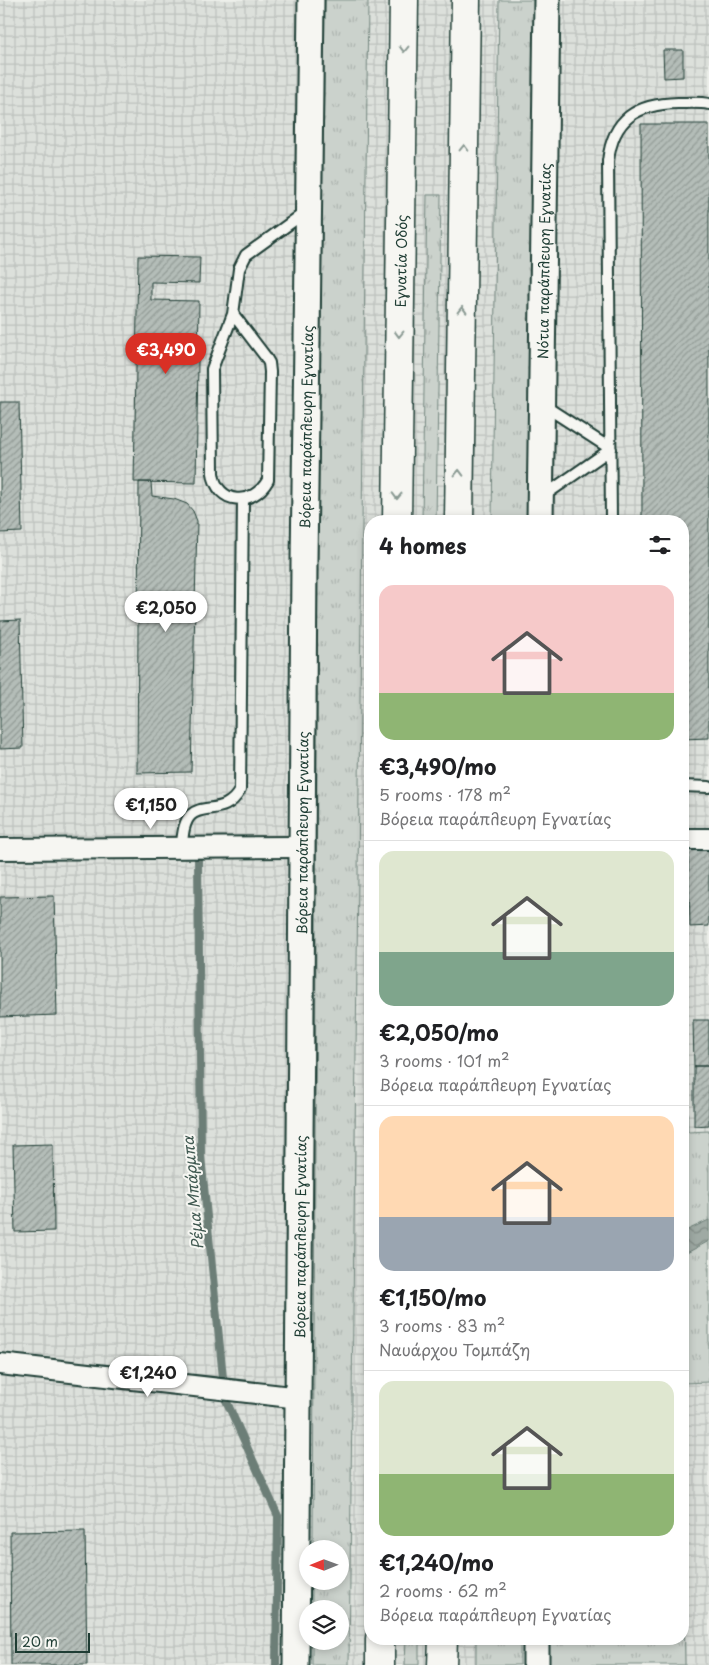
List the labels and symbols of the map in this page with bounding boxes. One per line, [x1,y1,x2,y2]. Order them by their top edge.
one-way arrow [398,45,409,53]
one-way arrow [459,143,469,151]
street label: Νότια παράπλευρη Εγνατίας [532,163,555,359]
street label: Εγνατία Οδός [389,214,412,308]
one-way arrow [457,306,467,314]
street label: Βόρεια παράπλευρη Εγνατίας [294,325,318,529]
one-way arrow [394,330,405,338]
pin: €3,490 [125,332,207,375]
one-way arrow [454,468,465,476]
one-way arrow [392,492,402,500]
pin: €2,050 [125,590,207,633]
street label: Βόρεια παράπλευρη Εγνατίας [291,731,313,935]
pin: €1,150 [110,788,192,830]
water label: Ρέμα Μπάρμπα [175,1134,208,1251]
street label: Βόρεια παράπλευρη Εγνατίας [289,1135,311,1339]
pin: €1,240 [107,1356,189,1398]
north arrow [299,1540,349,1590]
scale bar [15,1630,90,1653]

